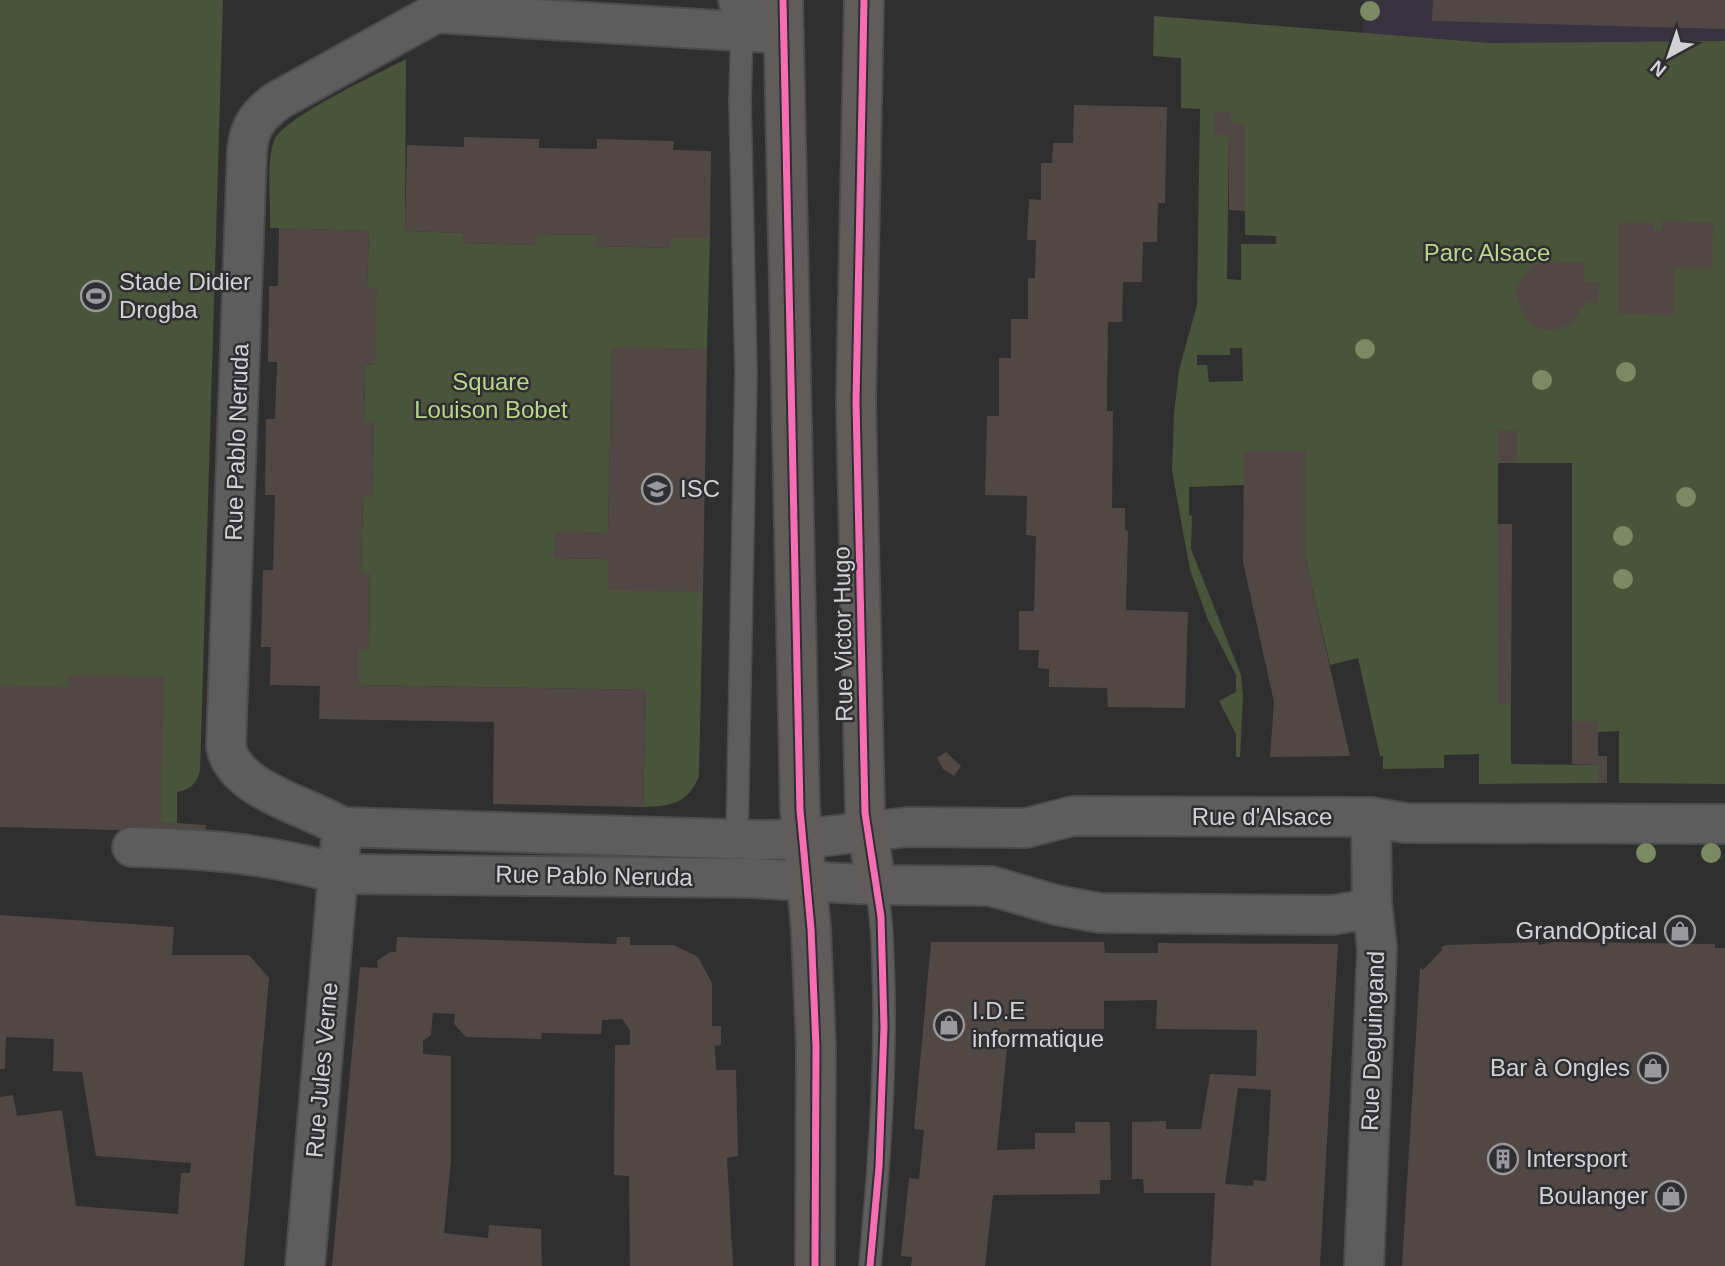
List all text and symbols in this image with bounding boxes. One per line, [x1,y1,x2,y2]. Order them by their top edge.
north arrow [1634,21,1704,91]
text: N [1646,56,1670,81]
park label: Parc Alsace [1424,239,1550,266]
place label: Stade Didier Drogba [119,268,251,323]
sports icon: Stade Didier Drogba [79,279,113,313]
street label: Rue Pablo Neruda [220,342,253,541]
park label: Square Louison Bobet [414,368,568,423]
school or university icon: ISC [640,472,674,506]
place label: ISC [680,475,720,502]
street label: Rue Victor Hugo [827,546,858,722]
street label: Rue d'Alsace [1192,803,1332,830]
street label: Rue Pablo Neruda [495,860,694,891]
shop icon: GrandOptical [1663,914,1697,948]
place label: GrandOptical [1516,917,1657,944]
street label: Rue Deguingand [1356,950,1389,1131]
street label: Rue Jules Verne [300,981,343,1159]
place label: I.D.E informatique [972,997,1104,1052]
shop icon: I.D.E informatique [932,1008,966,1042]
shop icon: Bar à Ongles [1636,1051,1670,1085]
place label: Bar à Ongles [1490,1054,1630,1081]
building icon: Intersport [1486,1142,1520,1176]
place label: Intersport [1526,1145,1628,1172]
shop icon: Boulanger [1654,1179,1688,1213]
place label: Boulanger [1539,1182,1648,1209]

